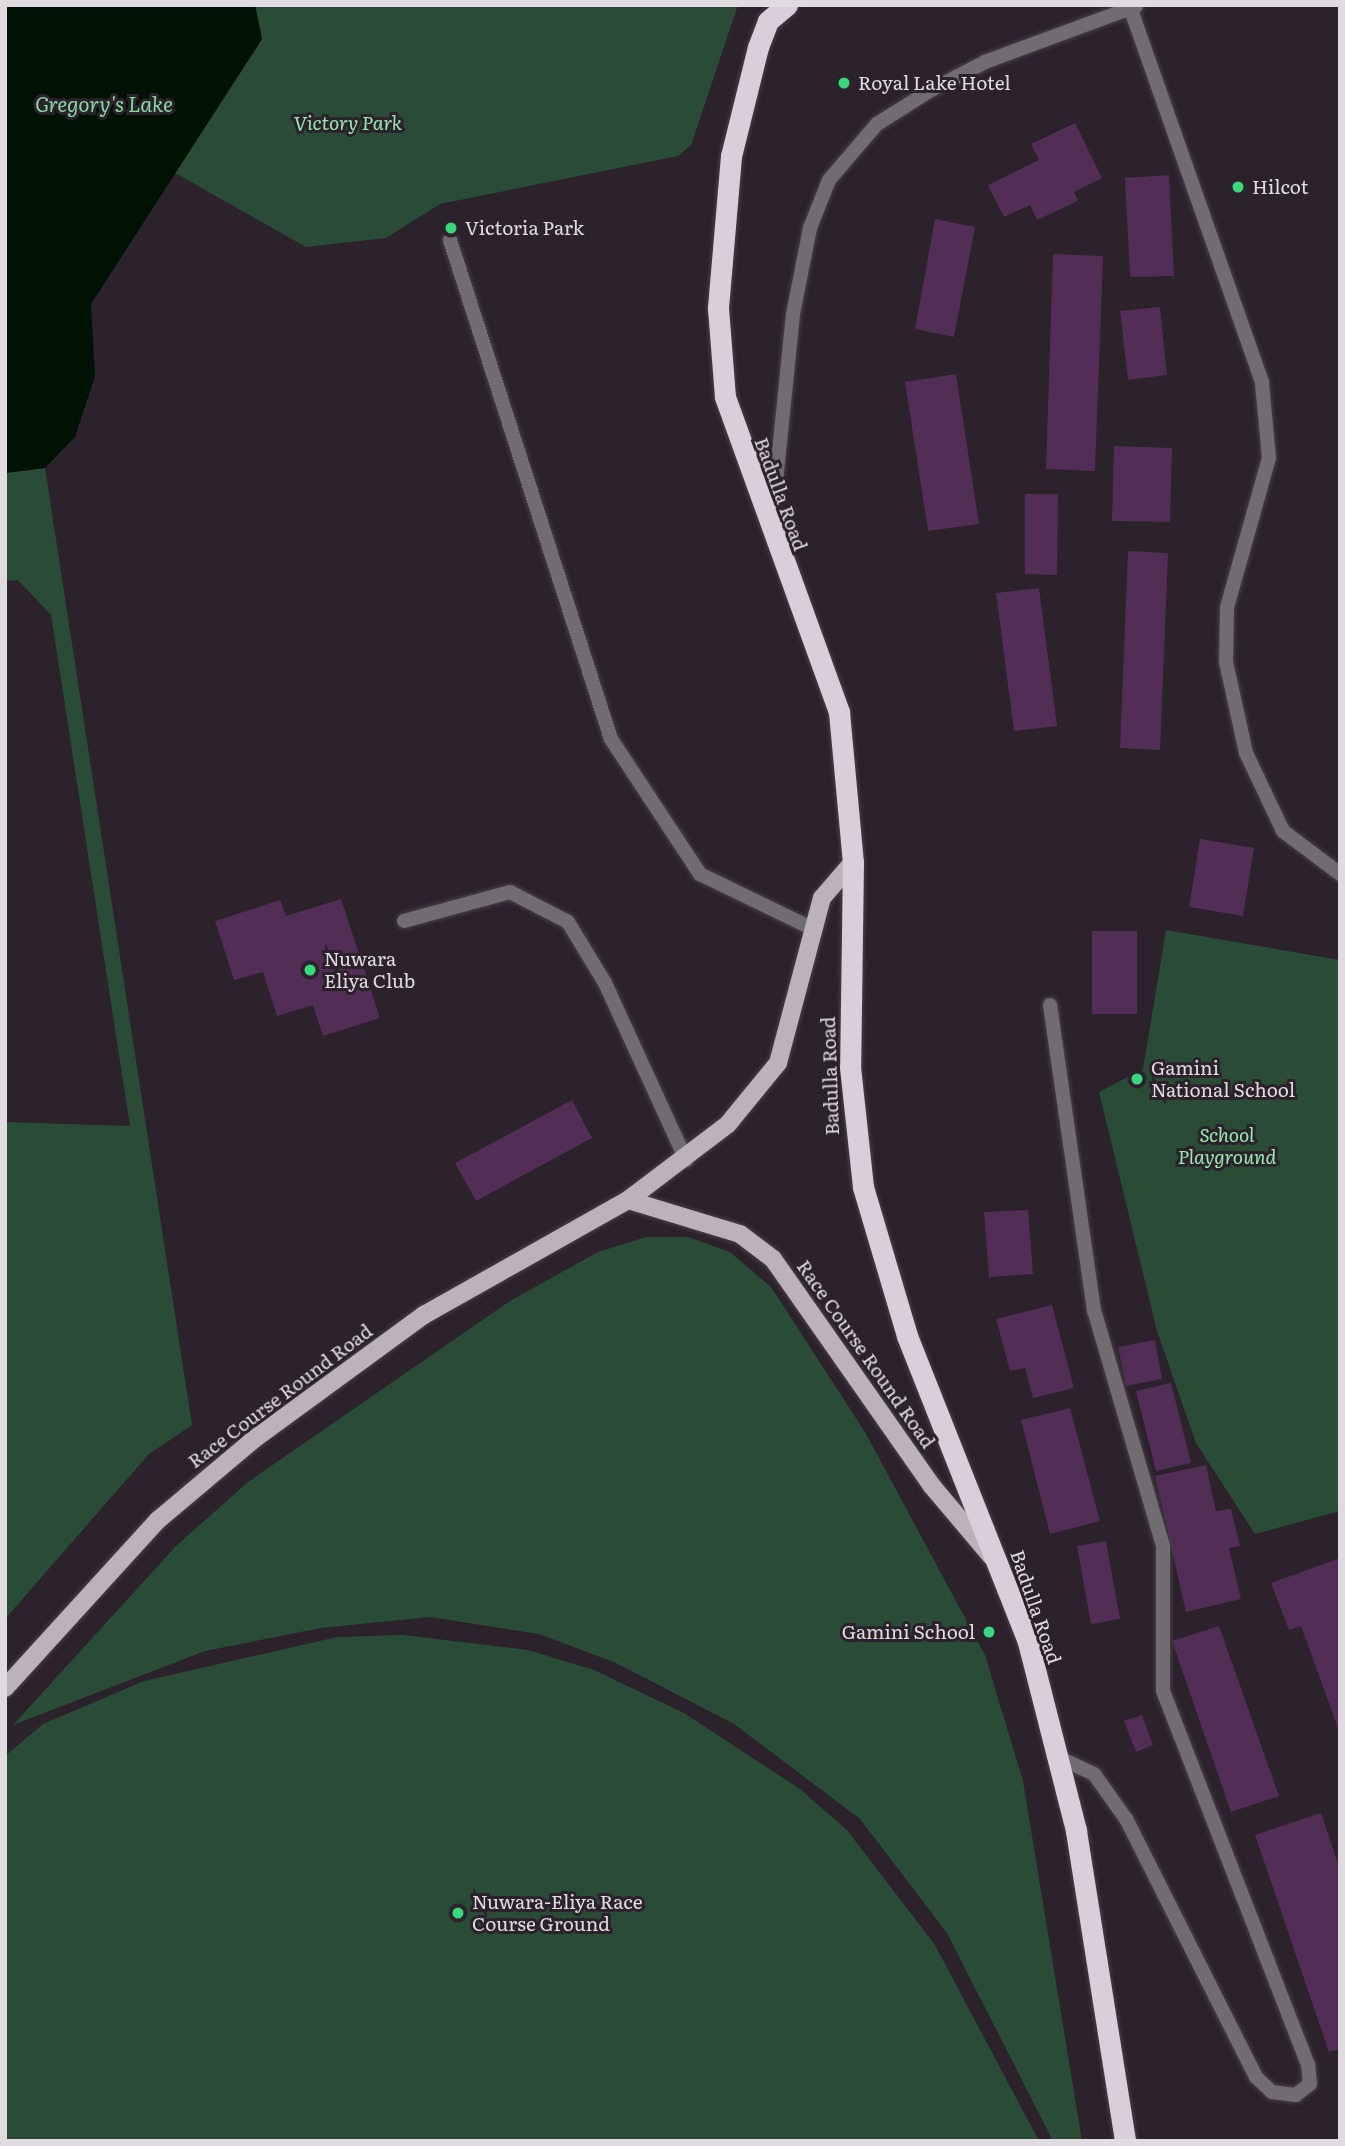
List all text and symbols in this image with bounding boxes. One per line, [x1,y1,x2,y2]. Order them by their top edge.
place label: Royal Lake Hotel [858,72,1011,94]
marker: Royal Lake Hotel [836,75,852,91]
water label: Gregory's Lake [35,90,173,116]
park label: Victory Park [294,112,402,134]
place label: Hilcot [1252,176,1308,198]
marker: Hilcot [1230,179,1246,195]
place label: Victoria Park [465,217,584,239]
marker: Victoria Park [443,220,459,236]
street label: Badulla Road [750,434,812,554]
place label: Nuwara Eliya Club [324,948,415,992]
marker: Nuwara Eliya Club [302,962,318,978]
street label: Badulla Road [817,1016,843,1136]
place label: Gamini National School [1151,1057,1295,1101]
marker: Gamini National School [1129,1071,1145,1087]
park label: School Playground [1178,1124,1276,1168]
street label: Race Course Round Road [792,1255,940,1453]
street label: Race Course Round Road [183,1319,377,1473]
street label: Badulla Road [1006,1547,1066,1667]
place label: Gamini School [842,1621,975,1643]
marker: Gamini School [981,1624,997,1640]
place label: Nuwara-Eliya Race Course Ground [472,1891,643,1935]
marker: Nuwara-Eliya Race Course Ground [450,1905,466,1921]

